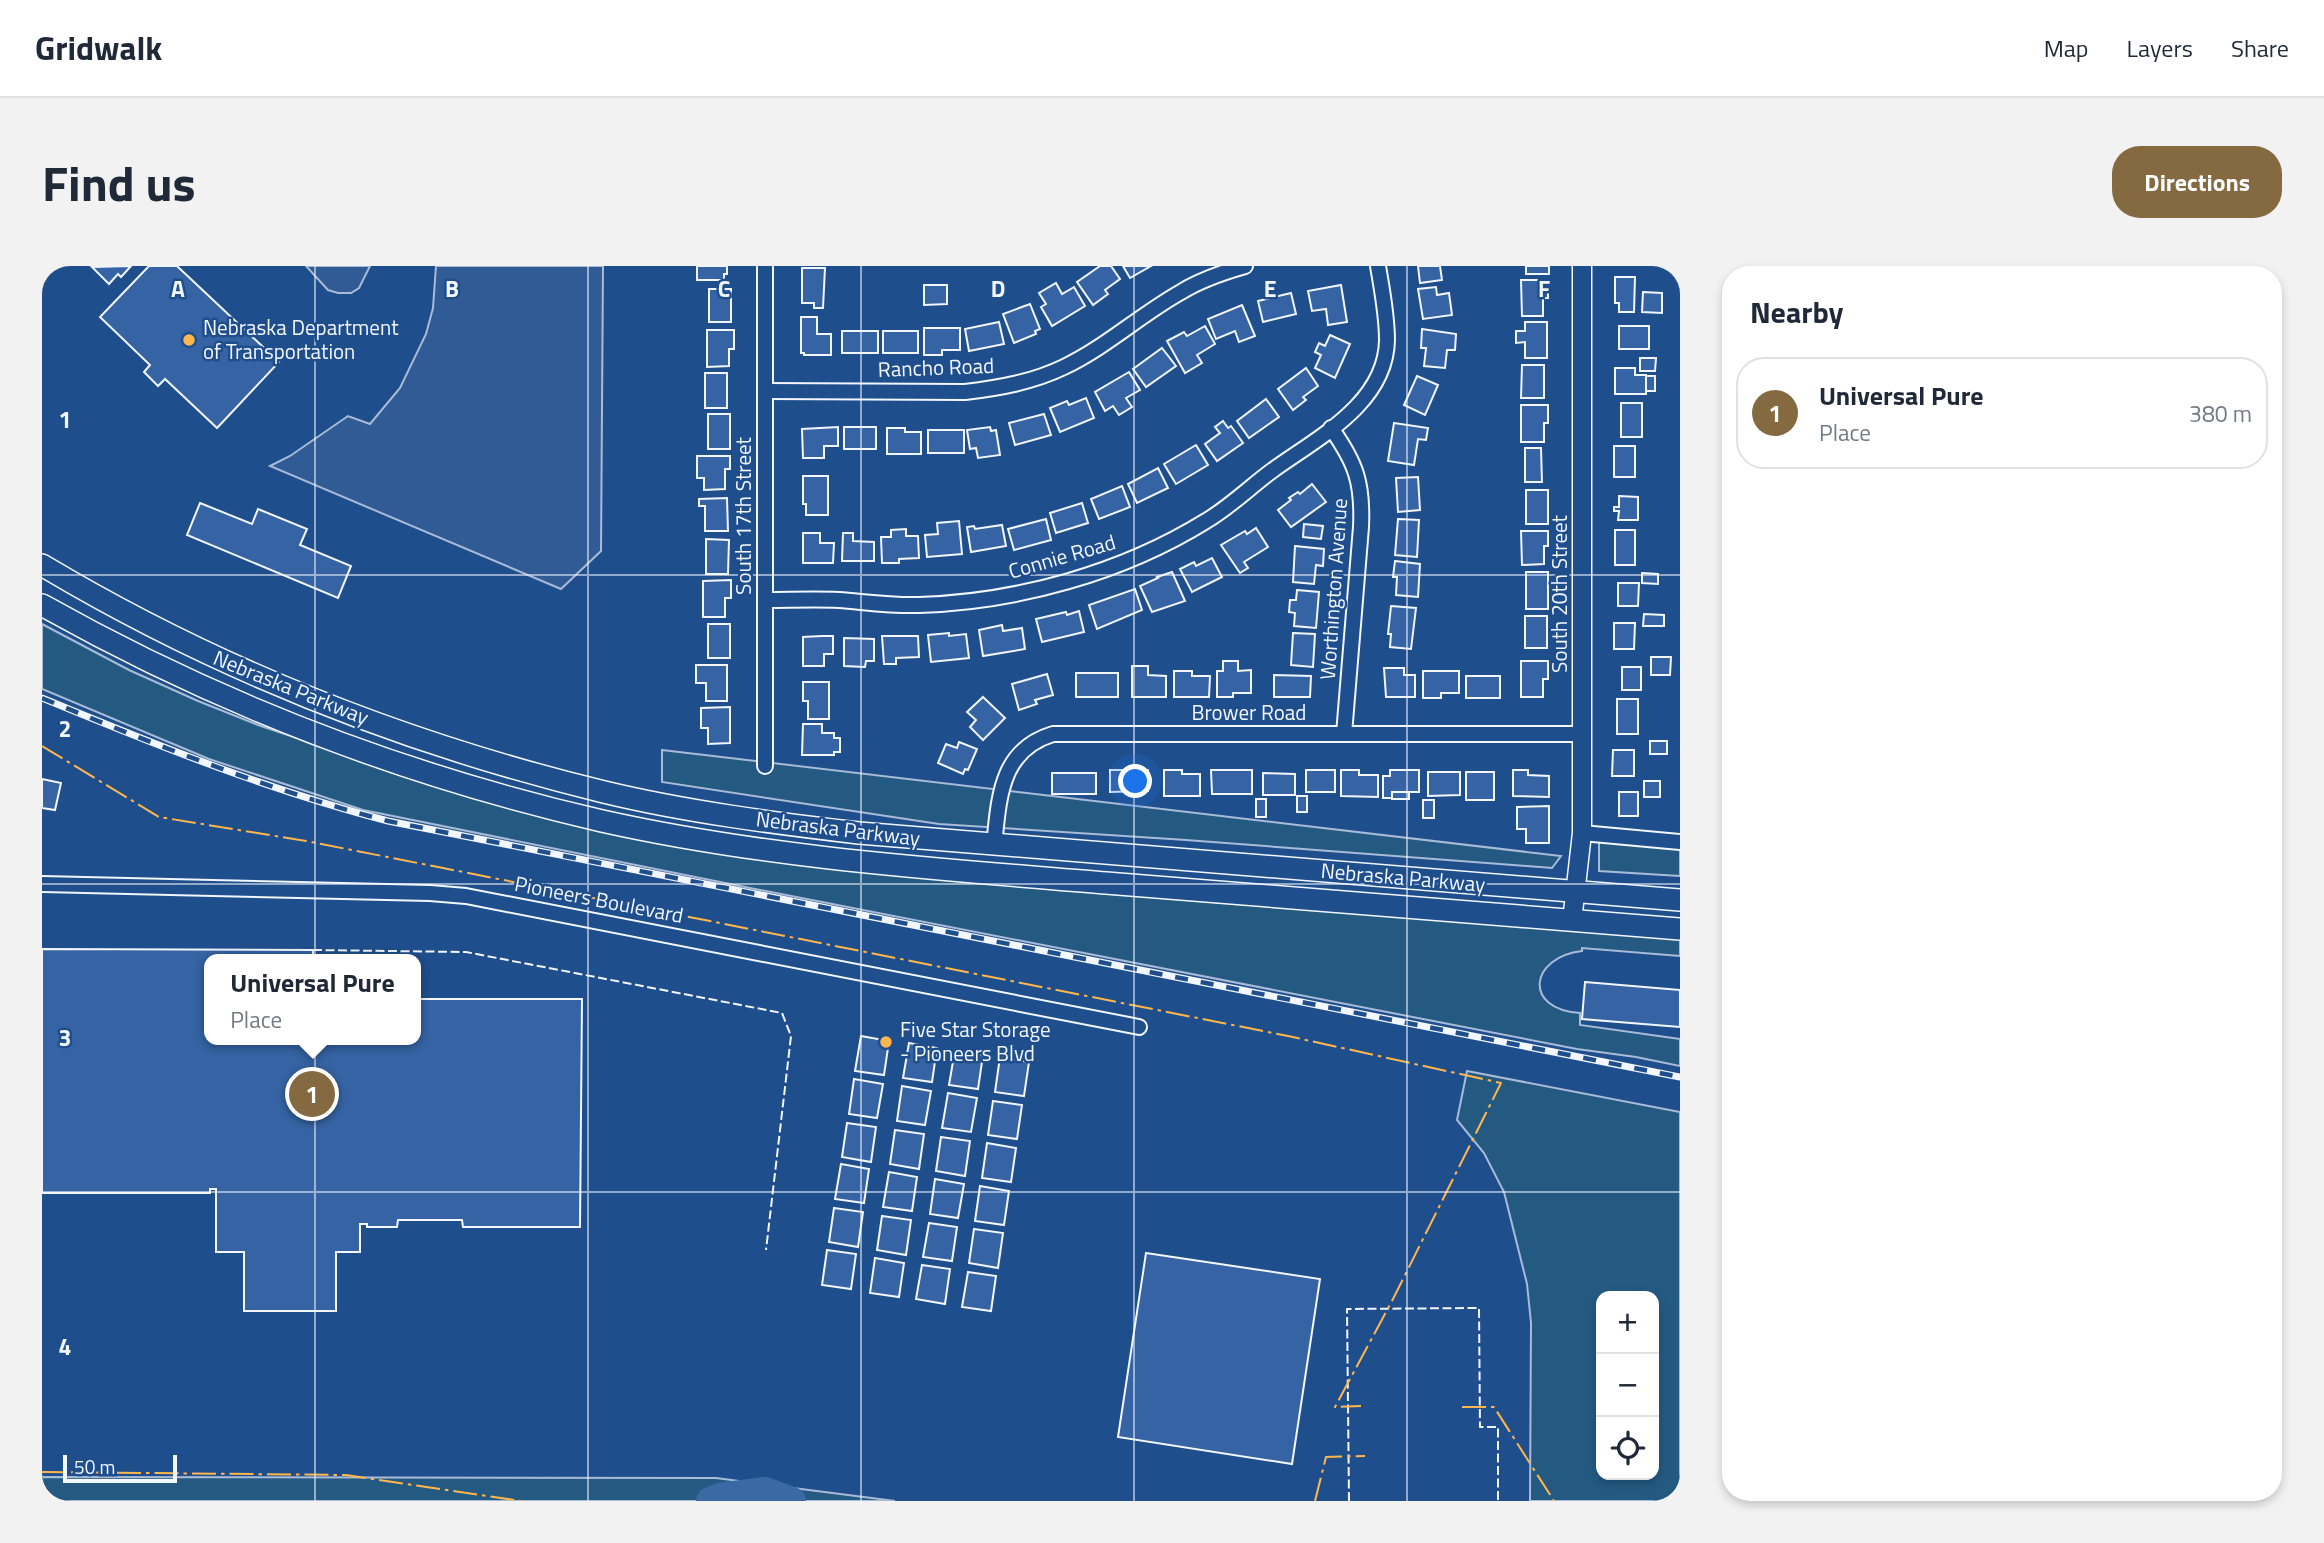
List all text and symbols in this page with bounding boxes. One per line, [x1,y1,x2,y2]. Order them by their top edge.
text: Gridwalk [35,23,162,73]
text: Map [2044,30,2089,66]
text: Layers [2127,30,2193,66]
text: Share [2231,30,2289,66]
text: Find us [42,145,196,220]
button: Directions [2112,146,2282,218]
text: A [171,271,185,306]
text: B [445,271,459,306]
text: C [718,271,730,306]
text: D [991,271,1005,306]
text: E [1264,271,1276,306]
text: F [1538,271,1550,306]
text: Nearby [1750,289,1843,335]
place label: Nebraska Department of Transportation [203,311,399,367]
marker: Nebraska Department of Transportation [181,332,197,348]
street label: Rancho Road [877,349,995,385]
text: Universal Pure [1819,376,1984,415]
text: 1 [1769,396,1781,431]
text: 380 m [2189,396,2252,431]
text: 1 [59,402,71,437]
text: Place [1819,415,1871,450]
street label: South 17th Street [727,436,759,595]
street label: Worthington Avenue [1311,497,1355,681]
street label: South 20th Street [1543,514,1575,673]
street label: Connie Road [1004,525,1119,587]
street label: Nebraska Parkway [209,641,374,733]
street label: Brower Road [1192,696,1306,728]
text: 2 [59,711,71,746]
your location [1118,764,1152,798]
street label: Nebraska Parkway [754,802,922,854]
street label: Nebraska Parkway [1319,854,1487,900]
street label: Pioneers Boulevard [512,867,686,931]
popup [204,954,421,1045]
text: Universal Pure [230,963,395,1002]
text: Place [230,1002,282,1037]
place label: Five Star Storage - Pioneers Blvd [900,1013,1051,1069]
text: 3 [59,1020,71,1055]
marker: Five Star Storage - Pioneers Blvd [878,1034,894,1050]
pin: 1 [289,1068,335,1120]
map controls [1596,1291,1659,1480]
button: + [1596,1291,1659,1354]
text: 4 [59,1329,71,1364]
button: − [1596,1354,1659,1417]
button: locate [1596,1417,1659,1480]
scale bar [63,1452,177,1484]
text: 50 m [74,1452,115,1481]

